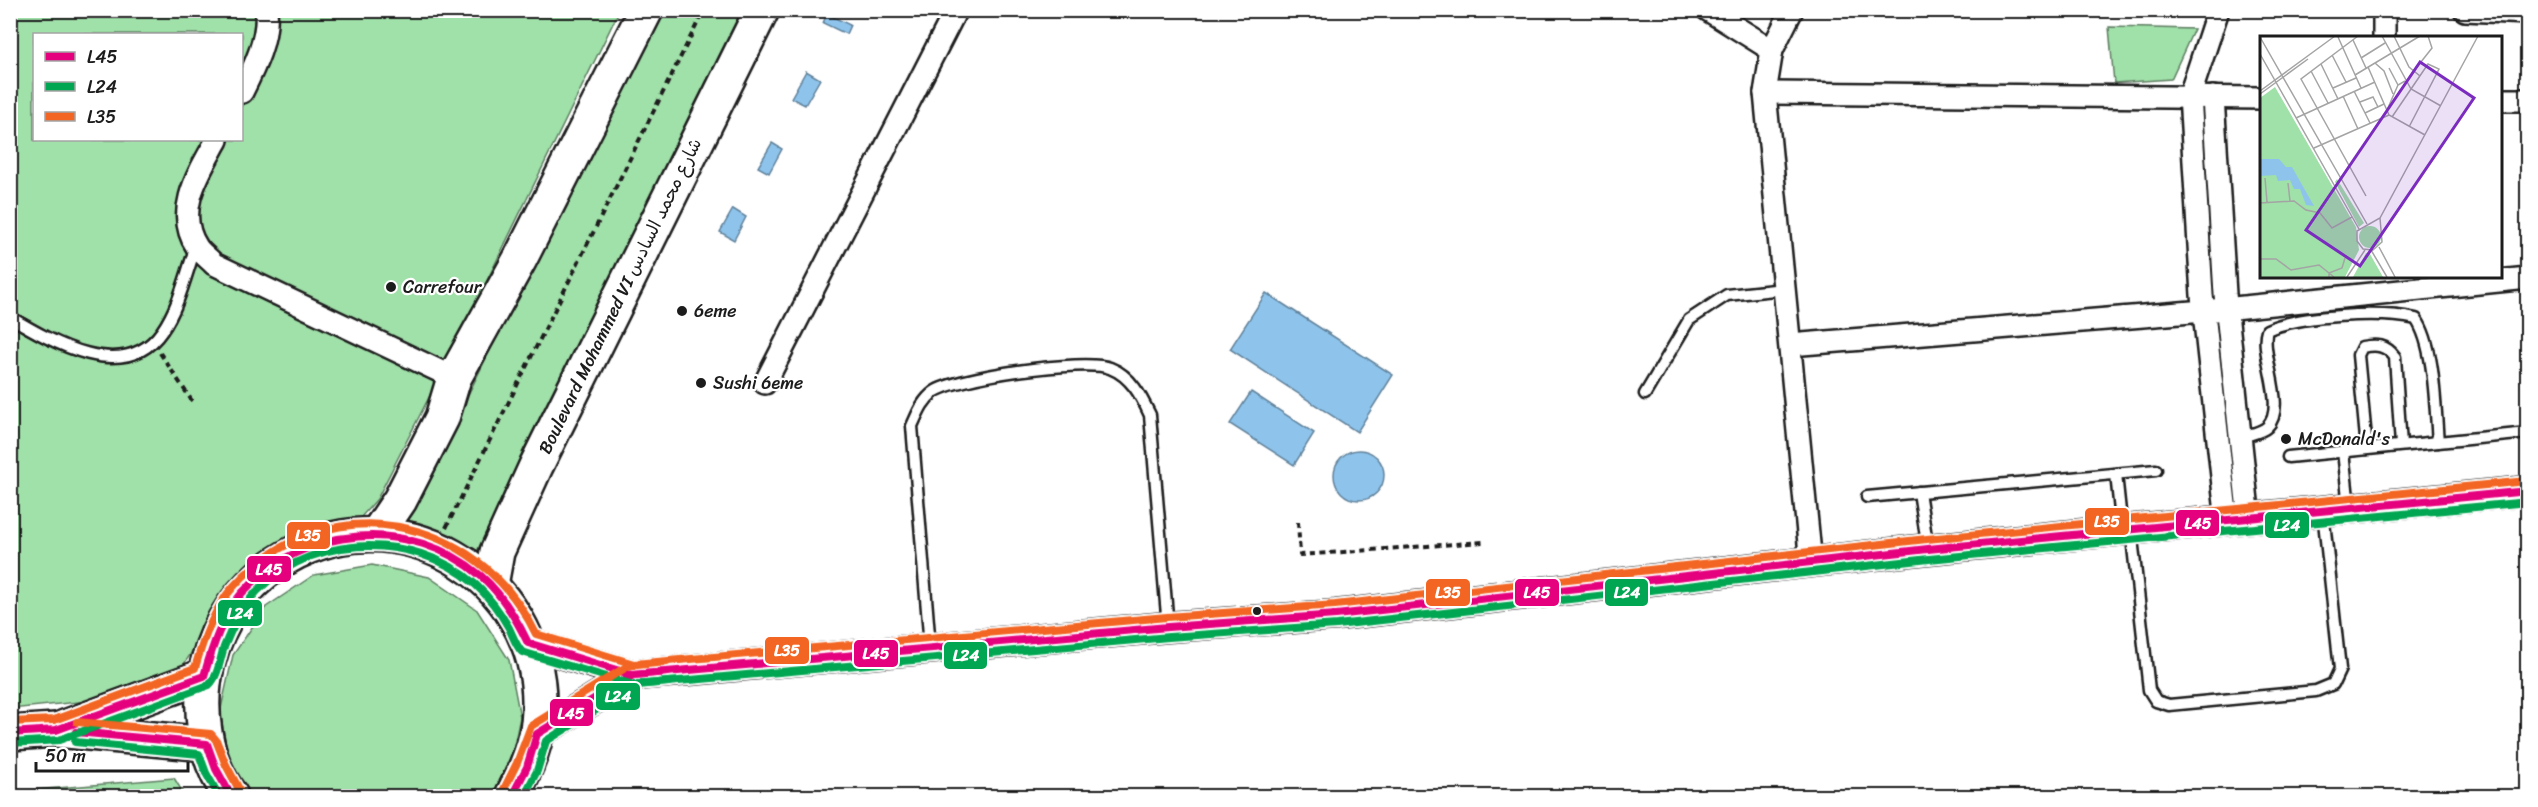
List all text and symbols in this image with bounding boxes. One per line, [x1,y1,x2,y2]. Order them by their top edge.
legend [33,33,243,141]
inset map [2260,36,2502,278]
text: L45 [87,41,118,73]
text: L24 [87,71,117,103]
text: L35 [87,101,116,133]
street label: Boulevard Mohammed VI شارع محمد السادس [529,132,711,460]
place label: Carrefour [403,271,483,303]
marker: Carrefour [384,280,398,294]
place label: 6eme [694,295,737,327]
marker: 6eme [675,304,689,318]
place label: Sushi 6eme [713,367,803,399]
marker: Sushi 6eme [694,376,708,390]
place label: McDonald's [2298,423,2391,455]
marker: McDonald's [2279,432,2293,446]
line badge: L35 [2084,507,2130,536]
text: L35 [2094,507,2120,536]
line badge: L45 [2175,509,2220,537]
text: L45 [2184,509,2212,538]
line badge: L24 [2264,511,2310,539]
text: L24 [2274,511,2300,540]
line badge: L35 [286,521,331,550]
text: L35 [295,521,321,550]
line badge: L45 [246,555,292,583]
text: L45 [255,555,283,584]
line badge: L35 [1425,578,1471,607]
text: L35 [1435,578,1461,607]
line badge: L45 [1514,578,1560,607]
text: L45 [1523,578,1551,607]
line badge: L24 [1604,578,1649,607]
text: L24 [1614,578,1640,607]
line badge: L24 [217,599,263,627]
text: L24 [227,599,253,628]
unlabelled marker [1251,605,1263,617]
line badge: L35 [764,636,810,665]
text: L35 [774,636,800,665]
line badge: L45 [853,639,899,668]
text: L45 [862,639,890,668]
line badge: L24 [943,641,988,670]
text: L24 [953,641,979,670]
line badge: L24 [595,682,641,711]
text: L24 [605,682,631,711]
line badge: L45 [549,698,594,727]
text: L45 [557,699,585,728]
scale bar [36,735,188,773]
text: 50 m [45,740,86,772]

